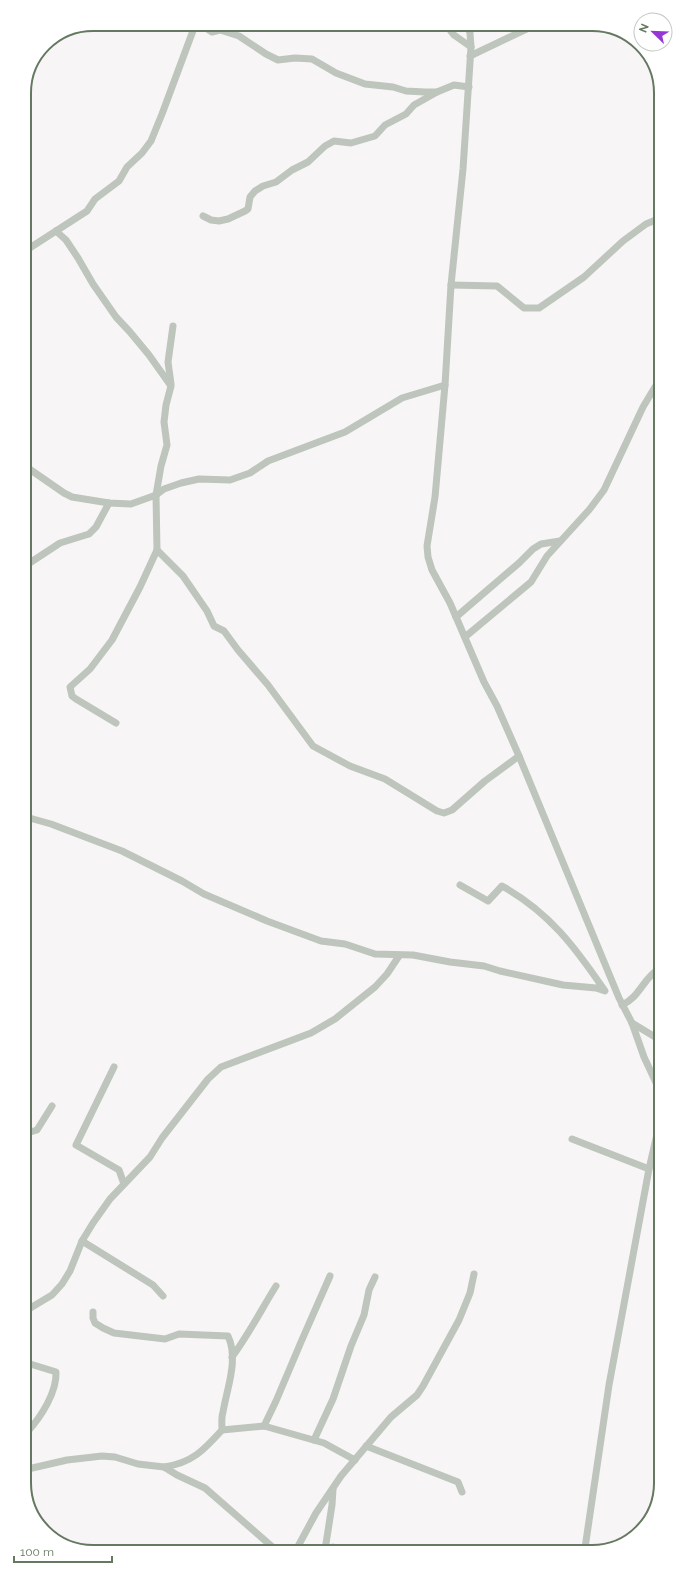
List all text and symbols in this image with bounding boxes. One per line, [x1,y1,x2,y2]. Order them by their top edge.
north arrow [633,12,673,52]
text: N [637,22,652,35]
scale bar [14,1538,112,1564]
text: 100 m [20,1545,54,1559]

